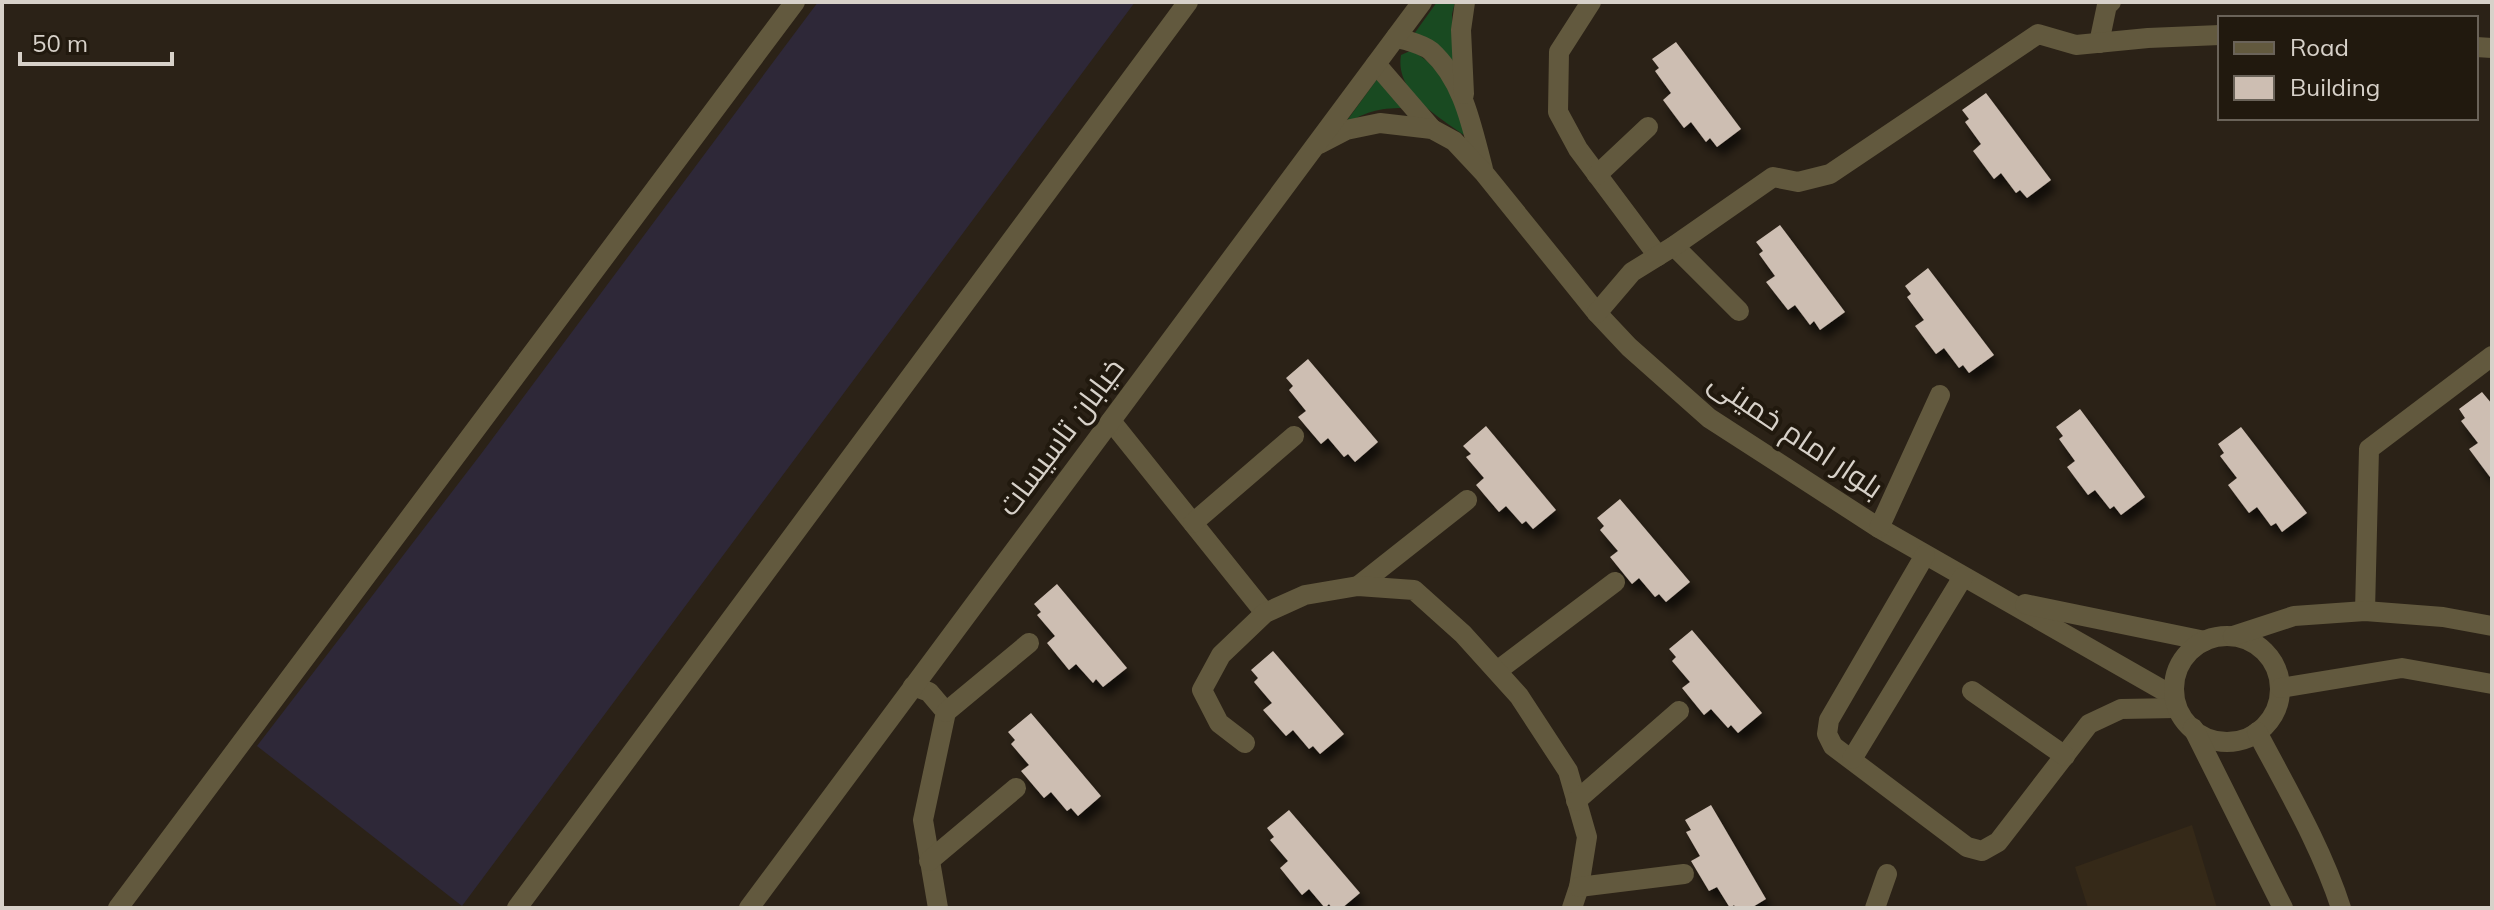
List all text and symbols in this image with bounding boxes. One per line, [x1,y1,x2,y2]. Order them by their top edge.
scale bar [20,16,172,66]
legend [2218,16,2478,120]
text: 50 m [32,28,88,58]
text: Road [2290,32,2349,62]
text: Building [2290,72,2380,102]
street label: خیابان تاسیسات [989,350,1132,523]
street label: بلوار امام خمینی [1701,362,1891,508]

